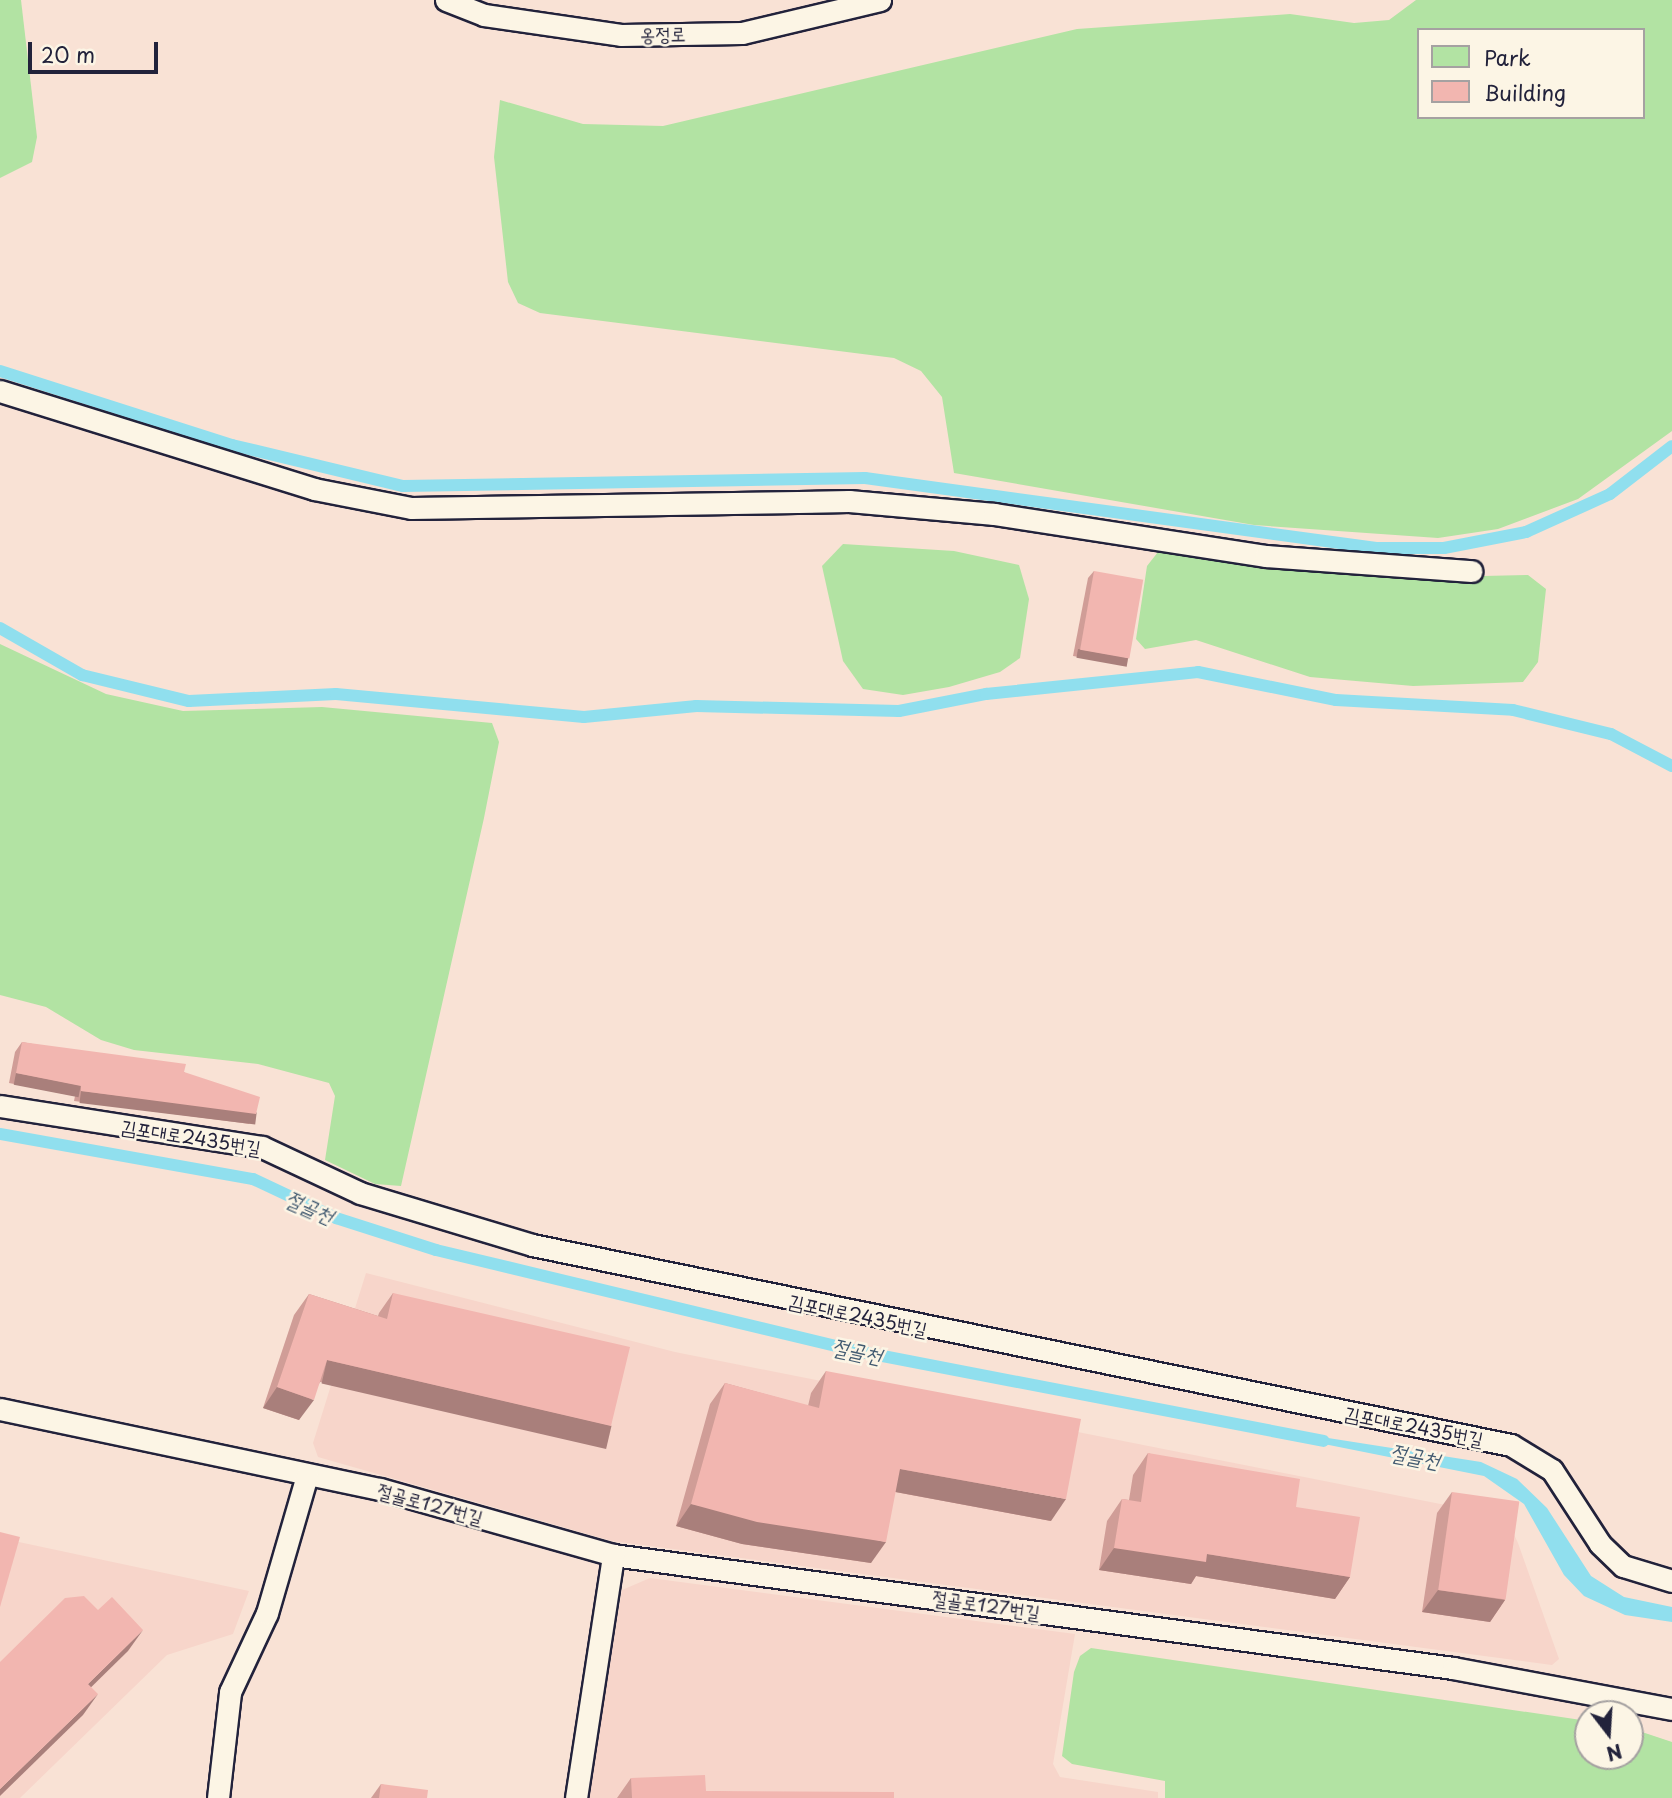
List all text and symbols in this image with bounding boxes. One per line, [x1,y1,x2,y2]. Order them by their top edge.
street label: 옹정로 [640,22,686,46]
scale bar [32,28,161,72]
legend [1416,28,1644,119]
text: 20 m [41,38,95,70]
text: Park [1484,41,1531,73]
text: Building [1484,76,1566,108]
street label: 김포대로2435번길 [120,1115,262,1159]
water label: 절골천 [282,1184,338,1228]
street label: 김포대로2435번길 [787,1289,929,1341]
water label: 절골천 [830,1332,884,1368]
street label: 김포대로2435번길 [1343,1401,1485,1451]
water label: 절골천 [1388,1438,1442,1472]
street label: 절골로127번길 [375,1479,485,1529]
street label: 절골로127번길 [931,1586,1041,1624]
north arrow [1574,1700,1644,1770]
text: N [1603,1738,1626,1769]

